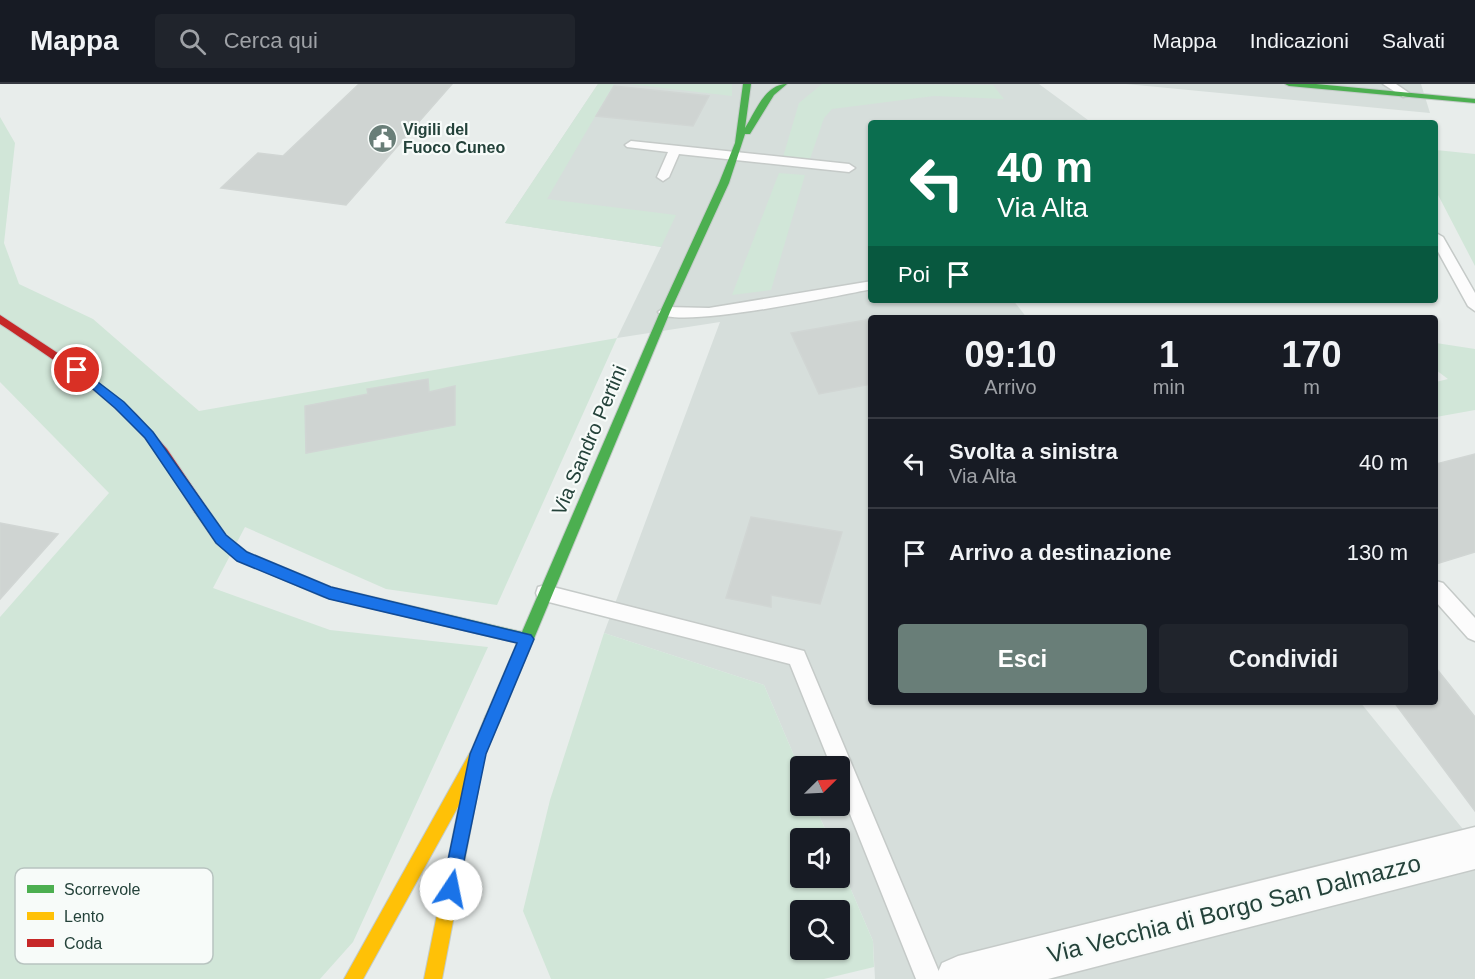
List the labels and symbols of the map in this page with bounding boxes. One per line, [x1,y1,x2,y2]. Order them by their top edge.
place label: Vigili del Fuoco Cuneo [403,121,505,156]
public building icon: Vigili del Fuoco Cuneo [366,122,398,154]
pin [51,344,102,395]
street label: Via Sandro Pertini [547,362,631,518]
north arrow [790,756,850,816]
street label: Via Vecchia di Borgo San Dalmazzo [1044,849,1423,968]
position arrow [419,857,483,921]
legend [15,868,213,964]
text: Scorrevole [64,881,141,898]
text: Lento [64,908,104,925]
text: Coda [64,935,102,952]

